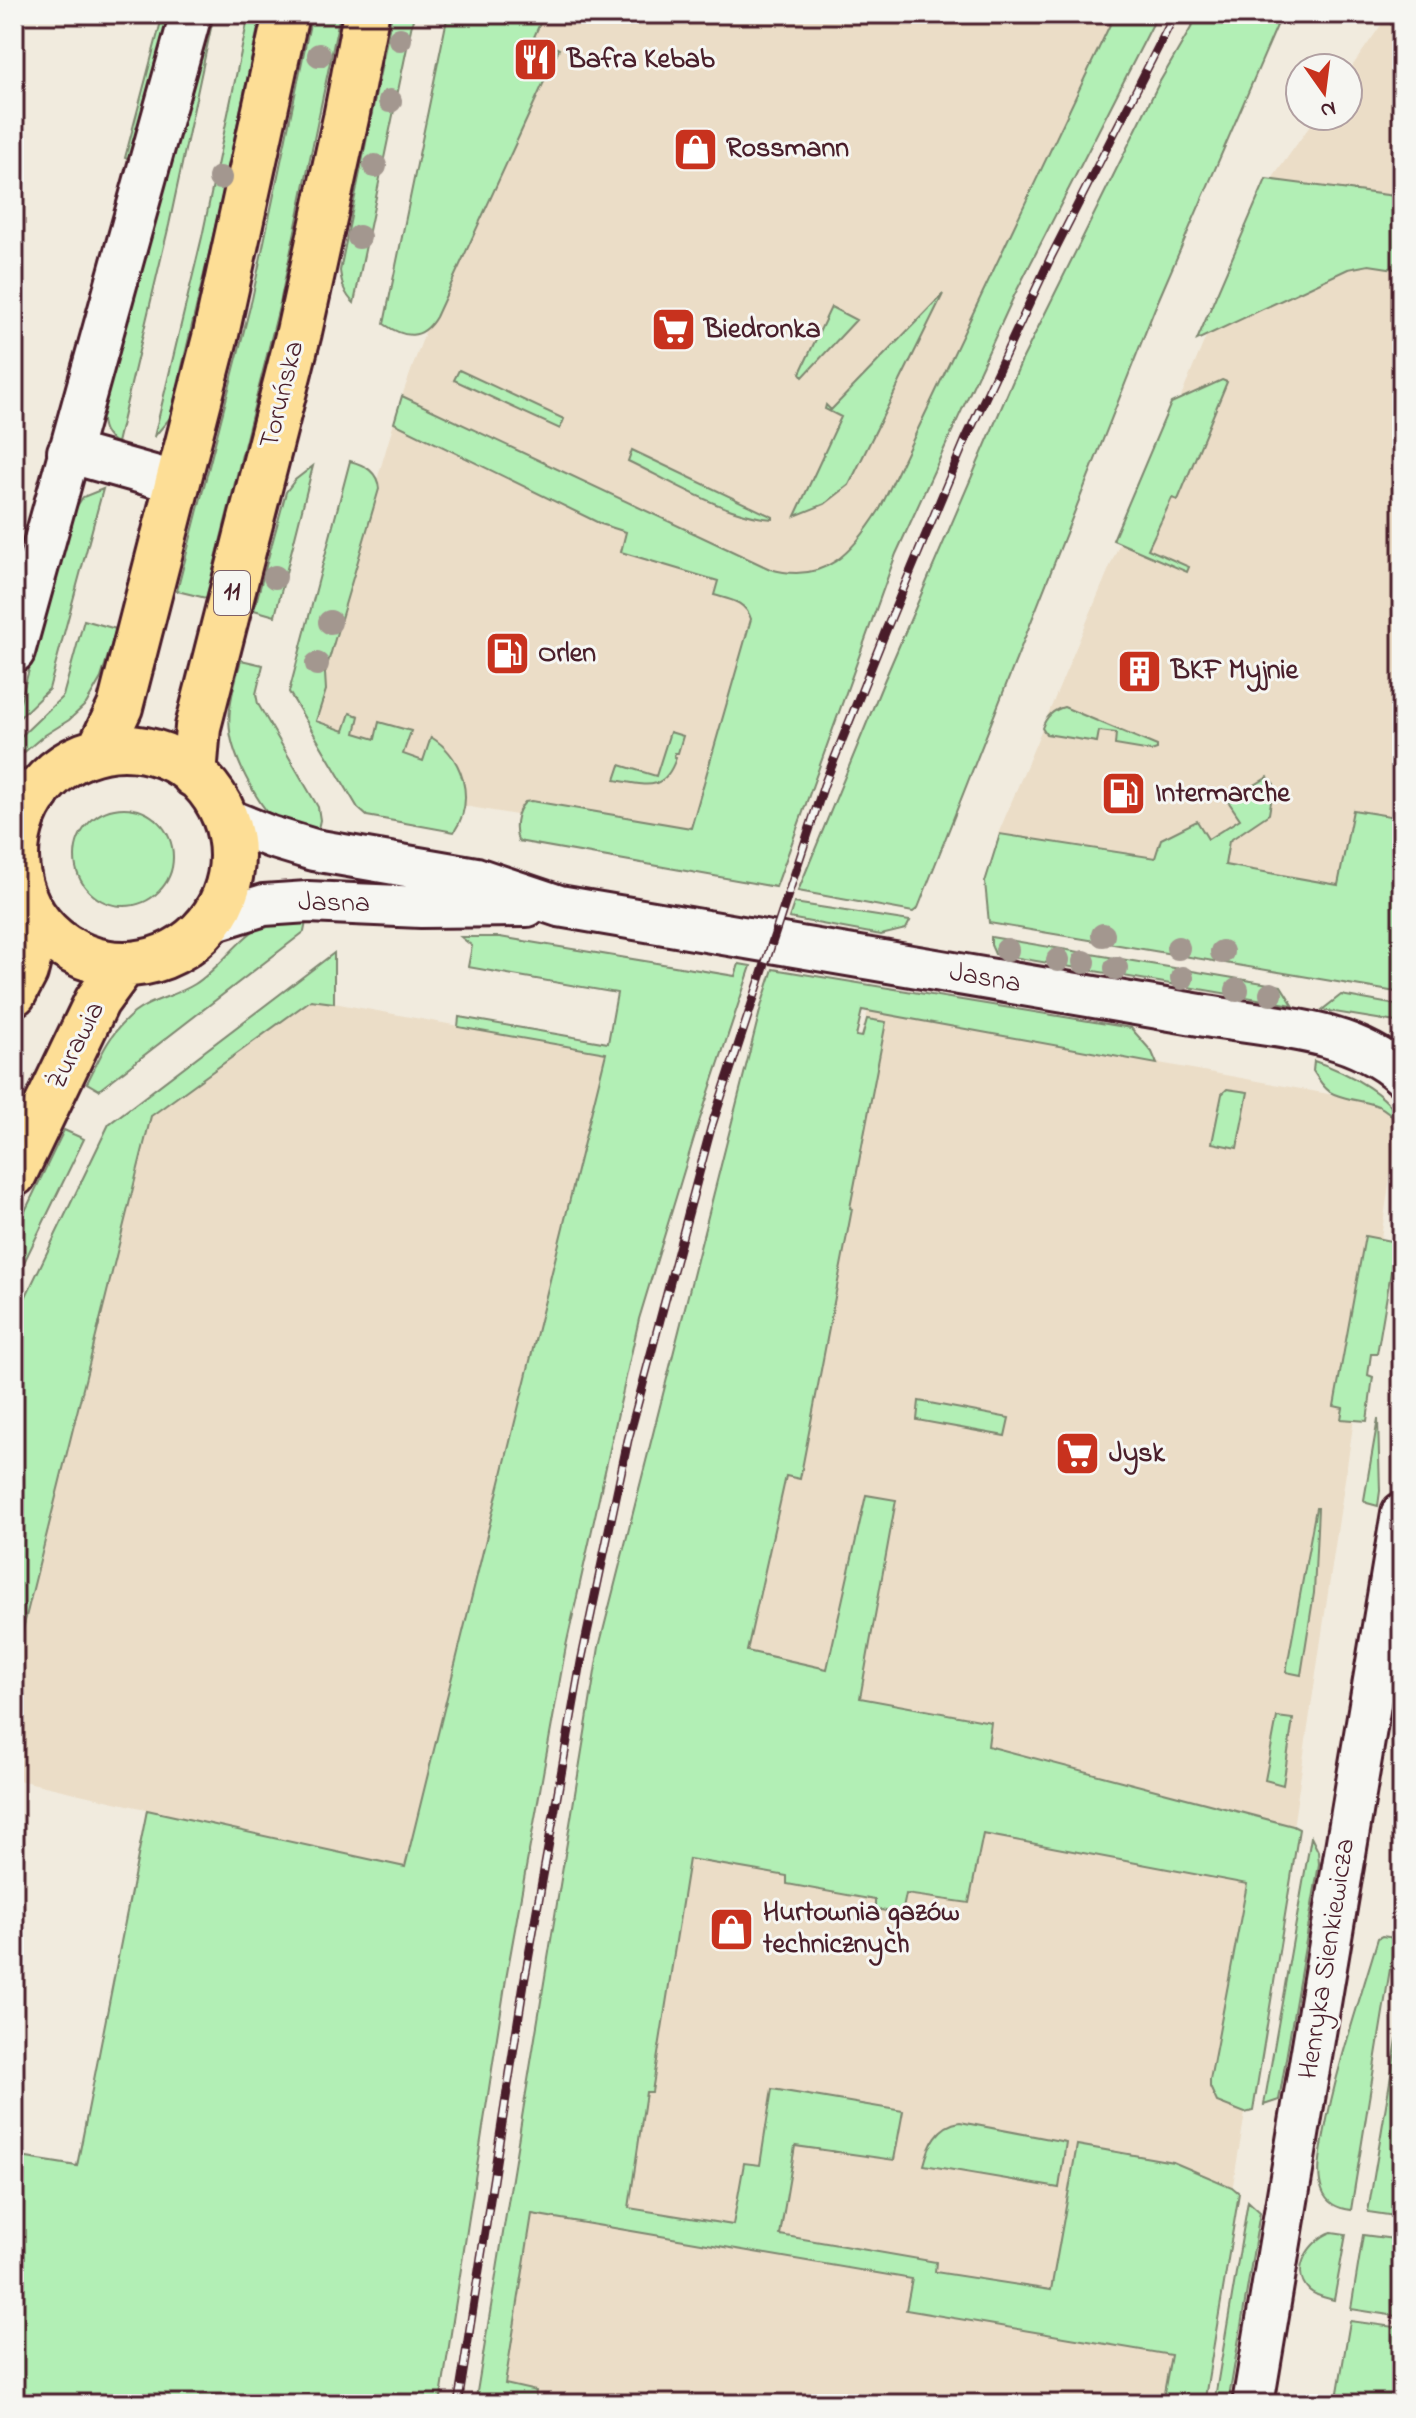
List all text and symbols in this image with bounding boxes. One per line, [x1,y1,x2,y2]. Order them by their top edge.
restaurant icon: Bafra Kebab [512,36,560,84]
place label: Bafra Kebab [565,40,715,81]
north arrow [1284,52,1364,132]
text: N [1317,91,1339,126]
shop icon: Rossmann [671,125,719,173]
place label: Rossmann [726,129,849,170]
supermarket icon: Biedronka [649,306,697,354]
place label: Biedronka [702,310,821,351]
street label: Toruńska [250,337,316,453]
road number: 11 [214,571,250,615]
fuel station icon: Orlen [483,630,531,678]
place label: Orlen [538,634,596,675]
building icon: BKF Myjnie [1116,647,1164,695]
place label: BKF Myjnie [1169,651,1300,692]
fuel station icon: Intermarche [1100,770,1148,818]
place label: Intermarche [1155,774,1291,815]
street label: Jasna [298,883,370,925]
street label: Jasna [946,953,1024,1005]
street label: Żurawia [37,995,117,1097]
supermarket icon: Jysk [1054,1430,1102,1478]
place label: Jysk [1109,1434,1165,1475]
street label: Henryka Sienkiewicza [1289,1836,1367,2082]
place label: Hurtownia gazów technicznych [762,1893,960,1966]
shop icon: Hurtownia gazów technicznych [708,1905,756,1953]

